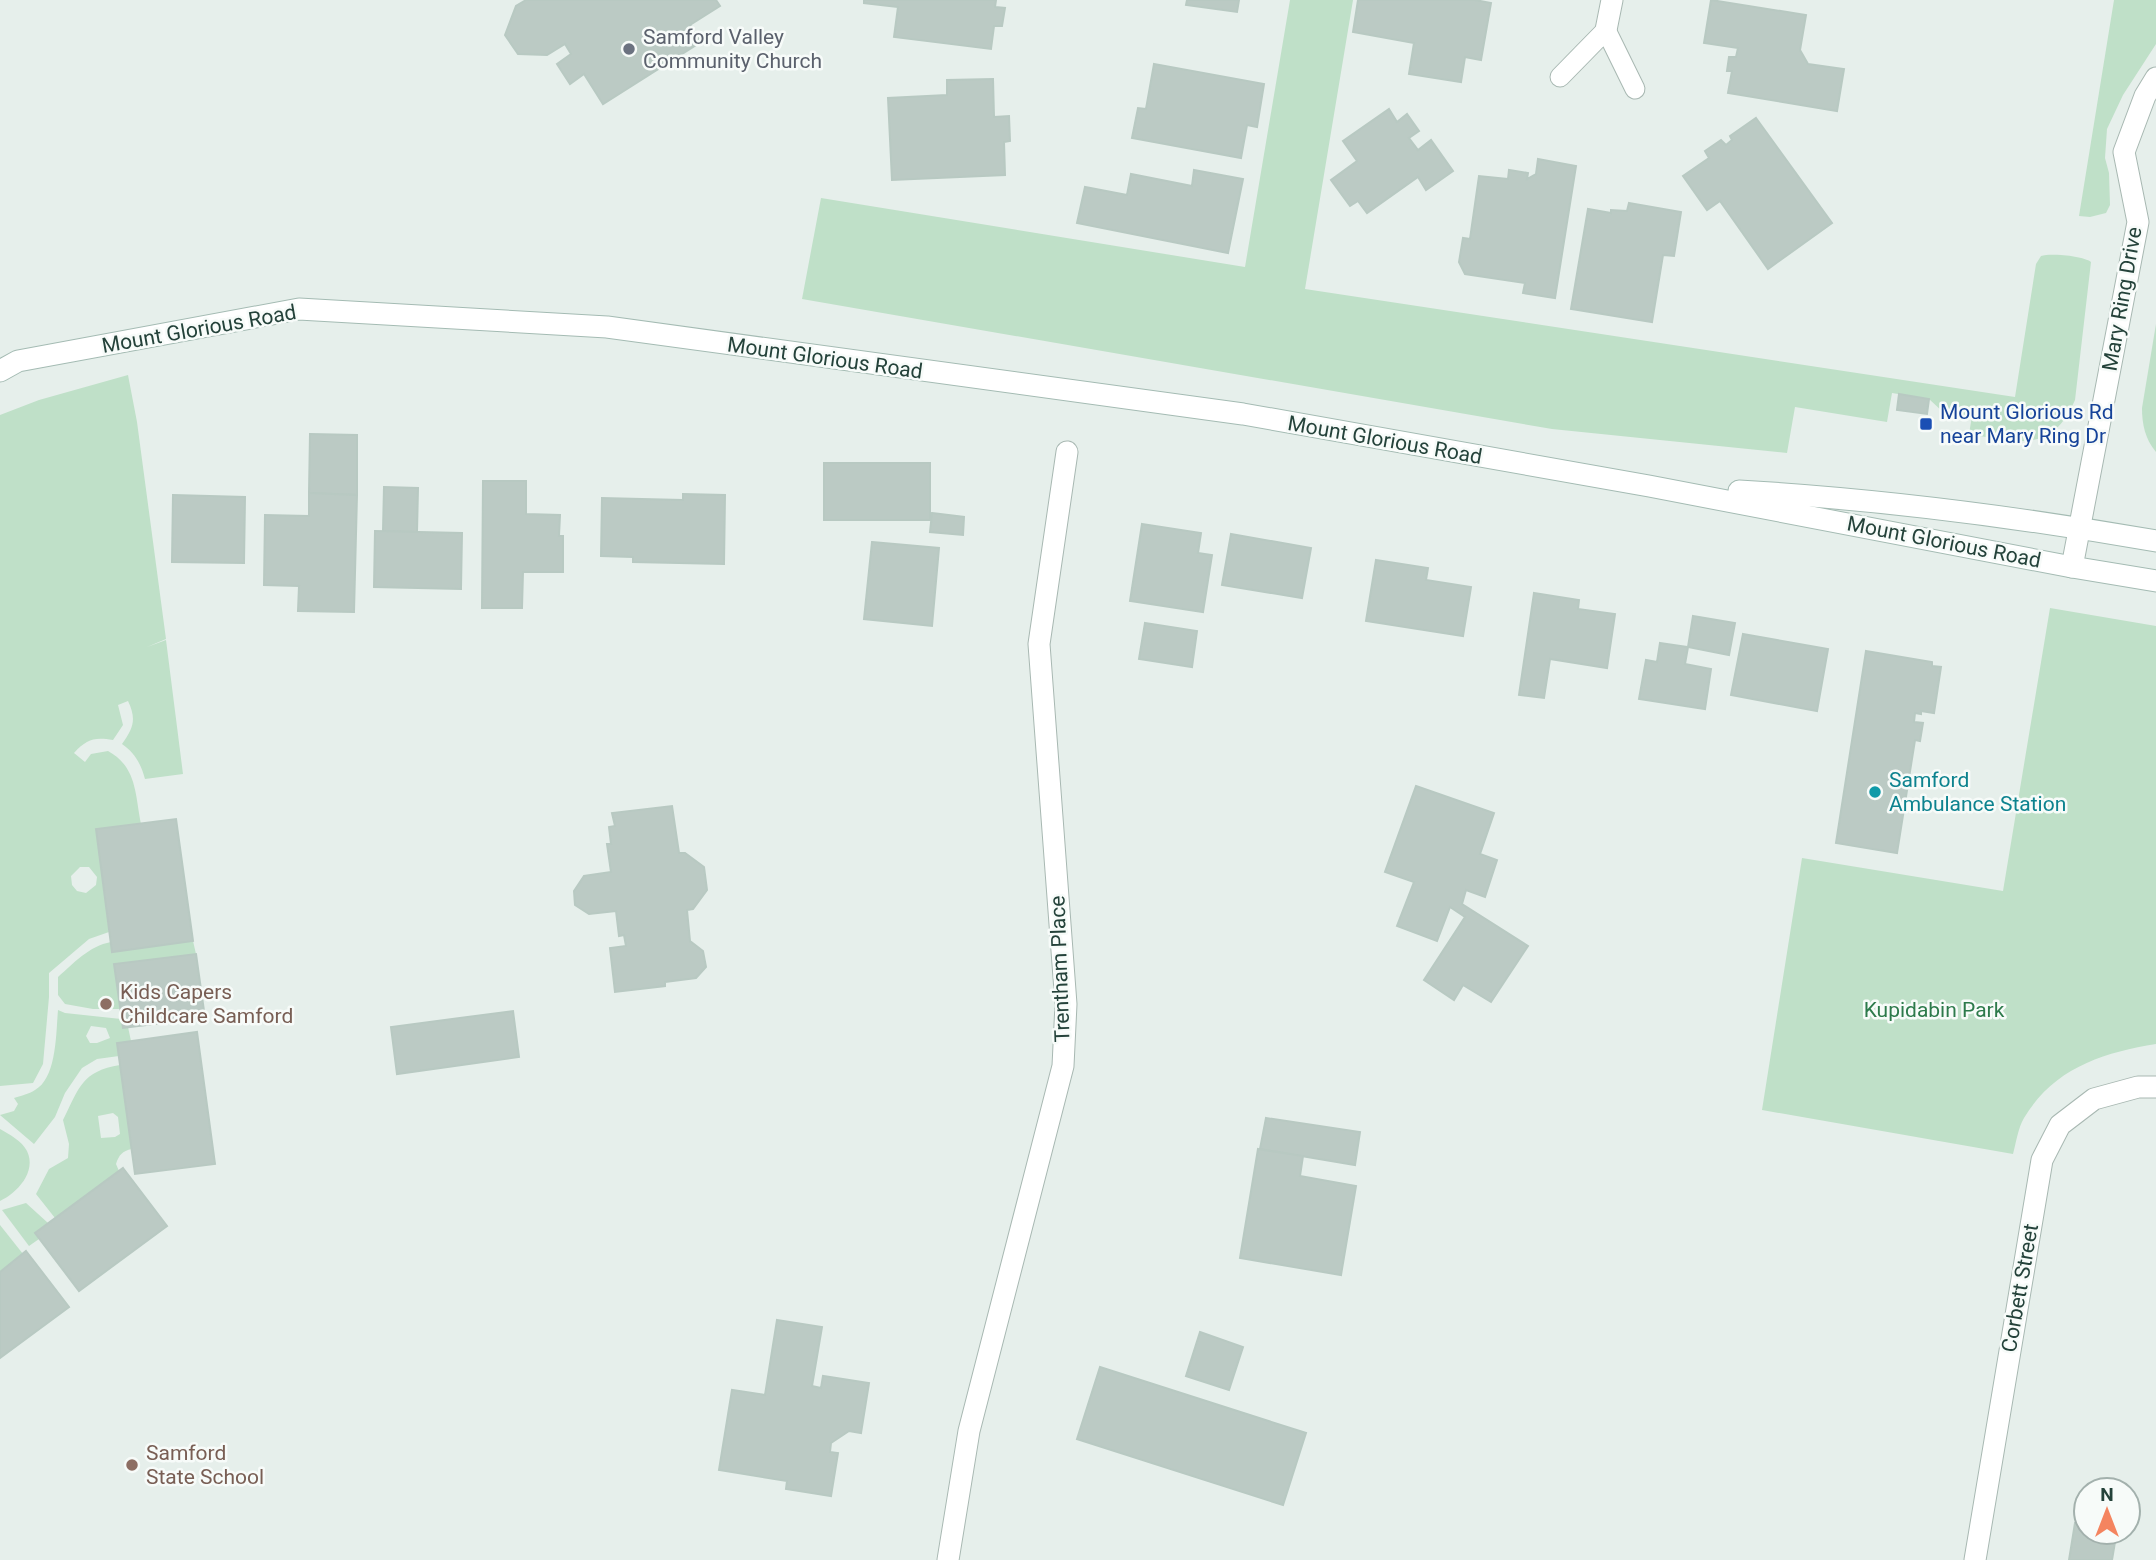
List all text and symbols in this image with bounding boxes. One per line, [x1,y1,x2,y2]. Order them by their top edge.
place label: Samford Valley Community Church [643,25,822,73]
marker: Samford Valley Community Church [621,41,637,57]
street label: Mary Ring Drive [2098,225,2146,373]
street label: Mount Glorious Road [100,300,298,358]
street label: Mount Glorious Road [726,332,924,384]
place label: Mount Glorious Rd near Mary Ring Dr [1940,400,2114,448]
street label: Mount Glorious Road [1286,411,1484,469]
marker: Mount Glorious Rd near Mary Ring Dr [1918,416,1934,432]
street label: Mount Glorious Road [1845,511,2043,573]
place label: Samford Ambulance Station [1889,768,2066,816]
marker: Samford Ambulance Station [1867,784,1883,800]
street label: Trentham Place [1045,895,1075,1043]
place label: Kids Capers Childcare Samford [120,980,293,1028]
marker: Kids Capers Childcare Samford [98,996,114,1012]
park label: Kupidabin Park [1864,998,2005,1022]
street label: Corbett Street [1997,1222,2043,1354]
place label: Samford State School [146,1441,264,1489]
marker: Samford State School [124,1457,140,1473]
north arrow [2072,1476,2142,1546]
text: N [2100,1483,2114,1506]

